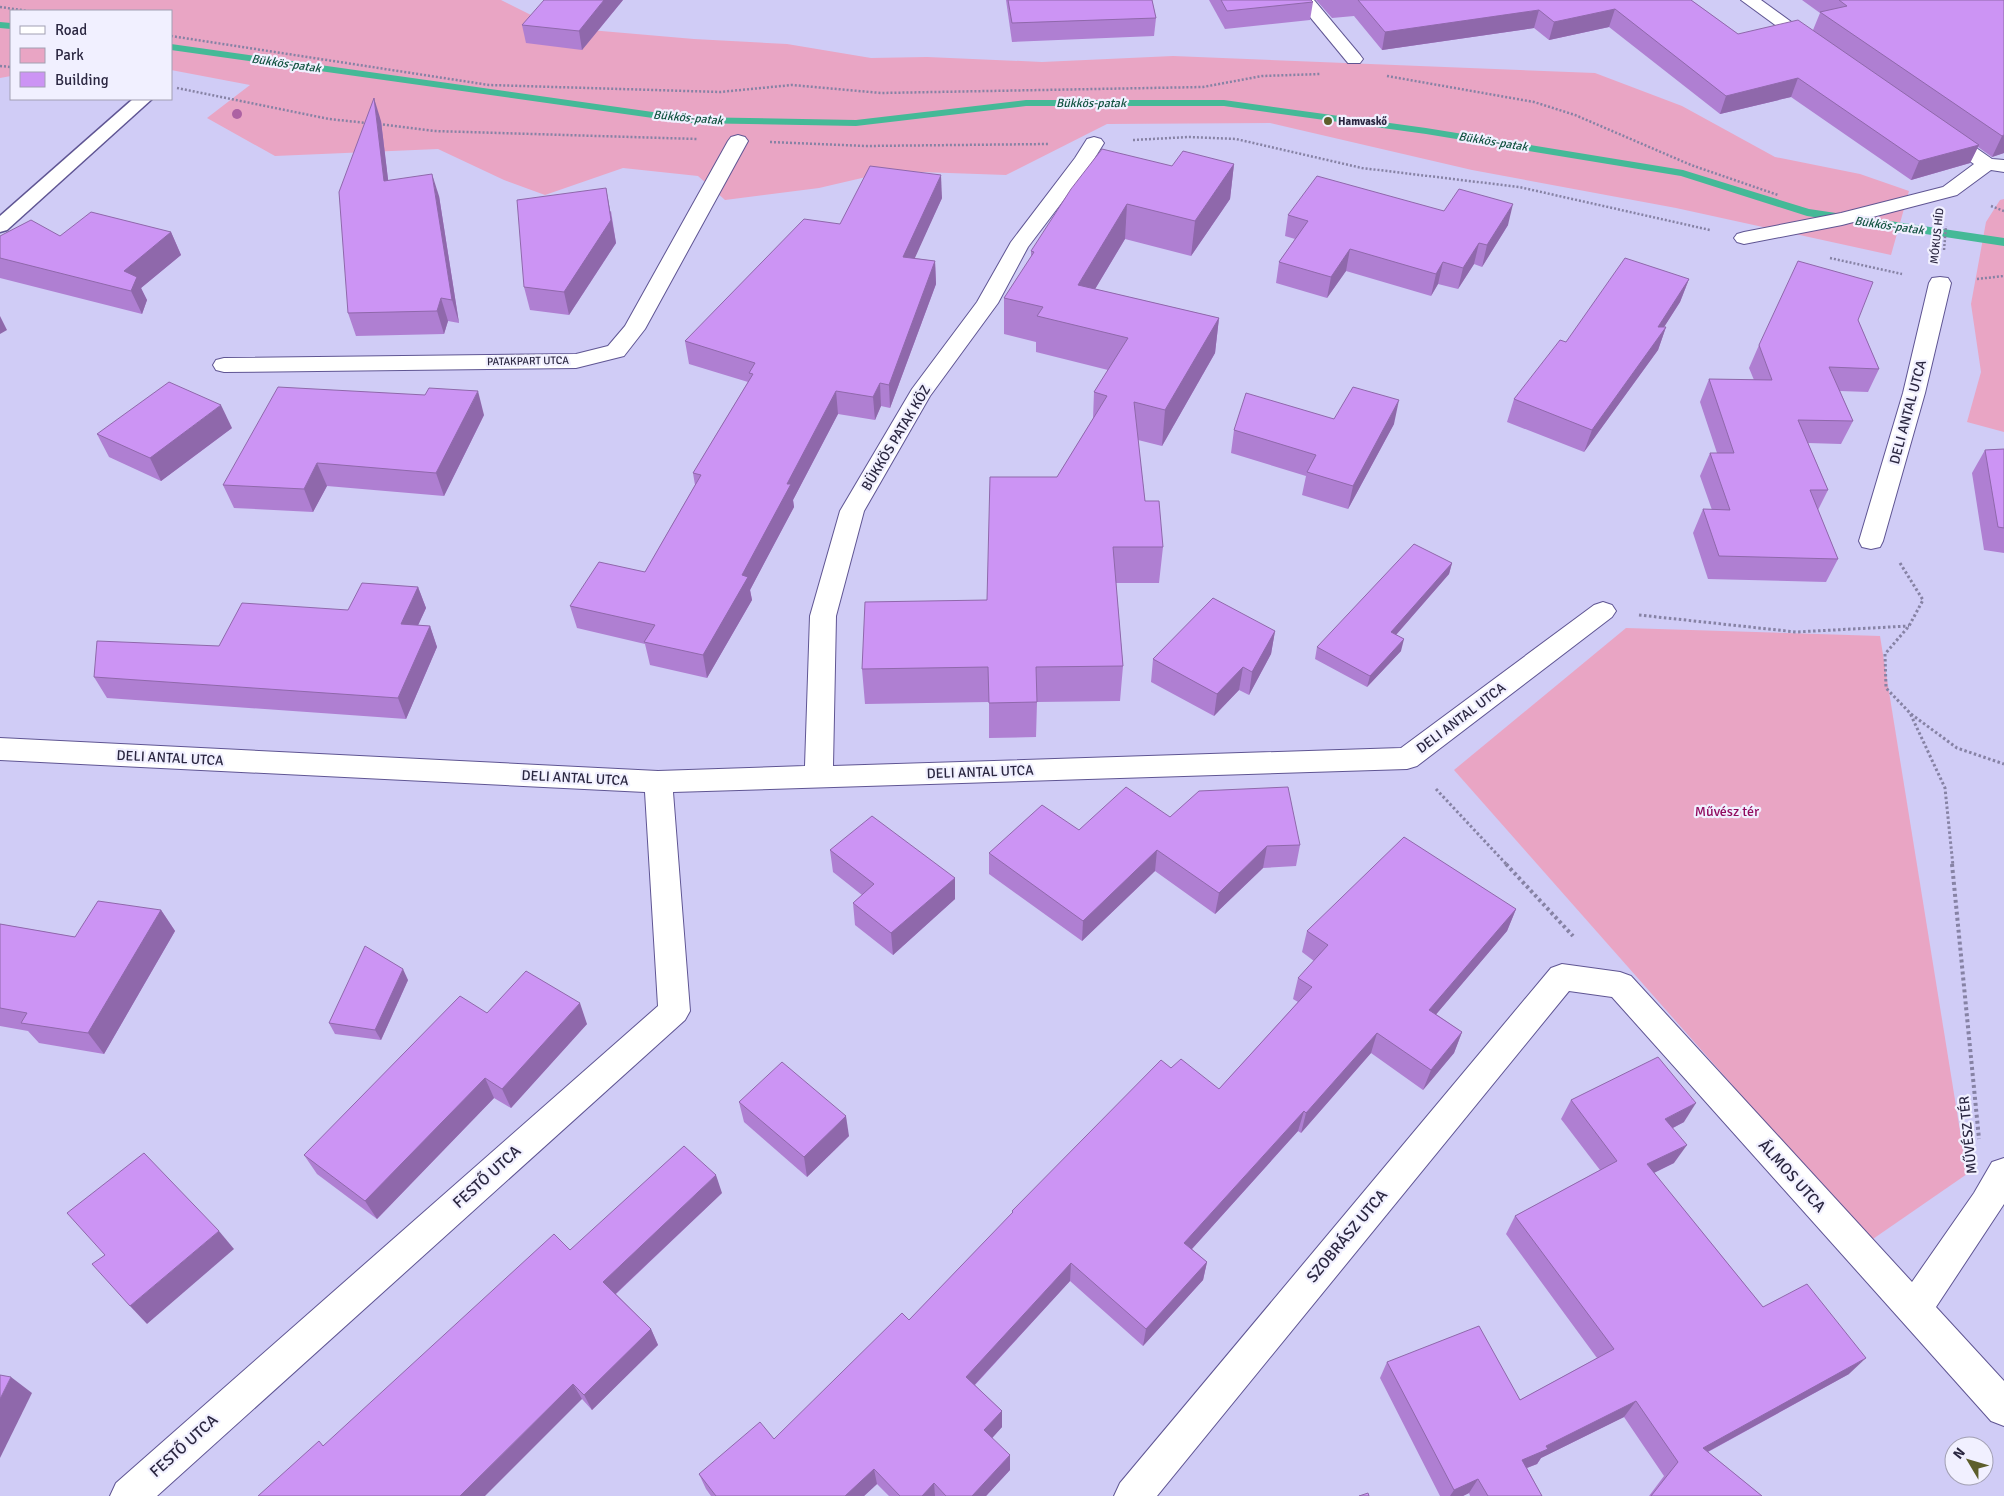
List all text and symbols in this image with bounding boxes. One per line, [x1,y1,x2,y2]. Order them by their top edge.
legend [10,10,172,100]
text: Road [55,21,87,39]
text: Park [55,46,84,64]
water label: Bükkös-patak [250,52,323,76]
text: Building [55,71,109,89]
water label: Bükkös-patak [1056,96,1127,111]
water label: Bükkös-patak [653,107,724,129]
marker: Hamvaskő [1322,115,1334,127]
place label: Hamvaskő [1338,115,1387,128]
water label: Bükkös-patak [1457,129,1530,155]
street label: MÓKUS HÍD [1927,207,1946,265]
water label: Bükkös-patak [1853,214,1926,238]
street label: PATAKPART UTCA [487,354,569,368]
street label: DELI ANTAL UTCA [1886,358,1930,466]
street label: BÜKKÖS PATAK KÖZ [858,382,934,494]
street label: DELI ANTAL UTCA [1413,679,1509,757]
street label: DELI ANTAL UTCA [116,747,224,769]
street label: DELI ANTAL UTCA [926,762,1034,782]
street label: DELI ANTAL UTCA [521,767,629,789]
park label: Művész tér [1695,803,1760,820]
street label: MŰVÉSZ TÉR [1955,1095,1981,1175]
street label: ÁLMOS UTCA [1754,1135,1830,1217]
street label: FESTŐ UTCA [449,1141,525,1213]
street label: SZOBRÁSZ UTCA [1302,1185,1392,1287]
street label: FESTŐ UTCA [146,1410,222,1482]
north arrow [1944,1436,1994,1486]
text: N [1949,1444,1969,1462]

